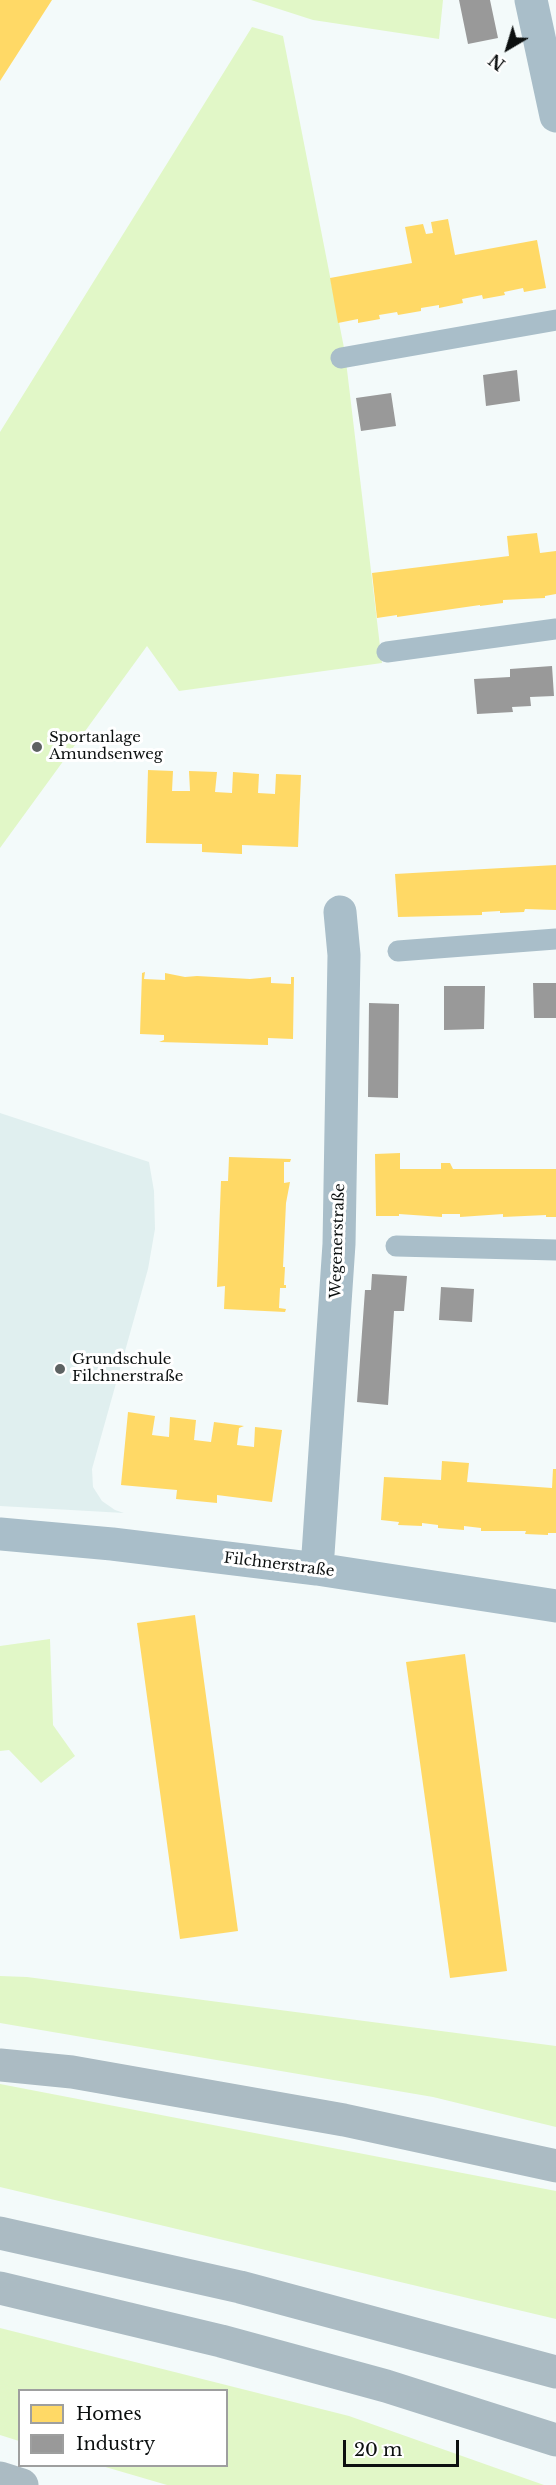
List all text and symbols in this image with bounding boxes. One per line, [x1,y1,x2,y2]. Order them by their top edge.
north arrow [478,18,538,78]
text: N [485,50,509,75]
place label: Sportanlage Amundsenweg [49,729,163,764]
marker: Sportanlage Amundsenweg [30,740,44,754]
street label: Wegenerstraße [327,1183,349,1299]
place label: Grundschule Filchnerstraße [72,1351,183,1386]
marker: Grundschule Filchnerstraße [53,1362,67,1376]
street label: Filchnerstraße [223,1549,335,1581]
legend [18,2389,228,2467]
text: Homes [76,2403,142,2425]
scale bar [346,2428,462,2466]
text: Industry [76,2433,155,2455]
text: 20 m [354,2439,402,2461]

